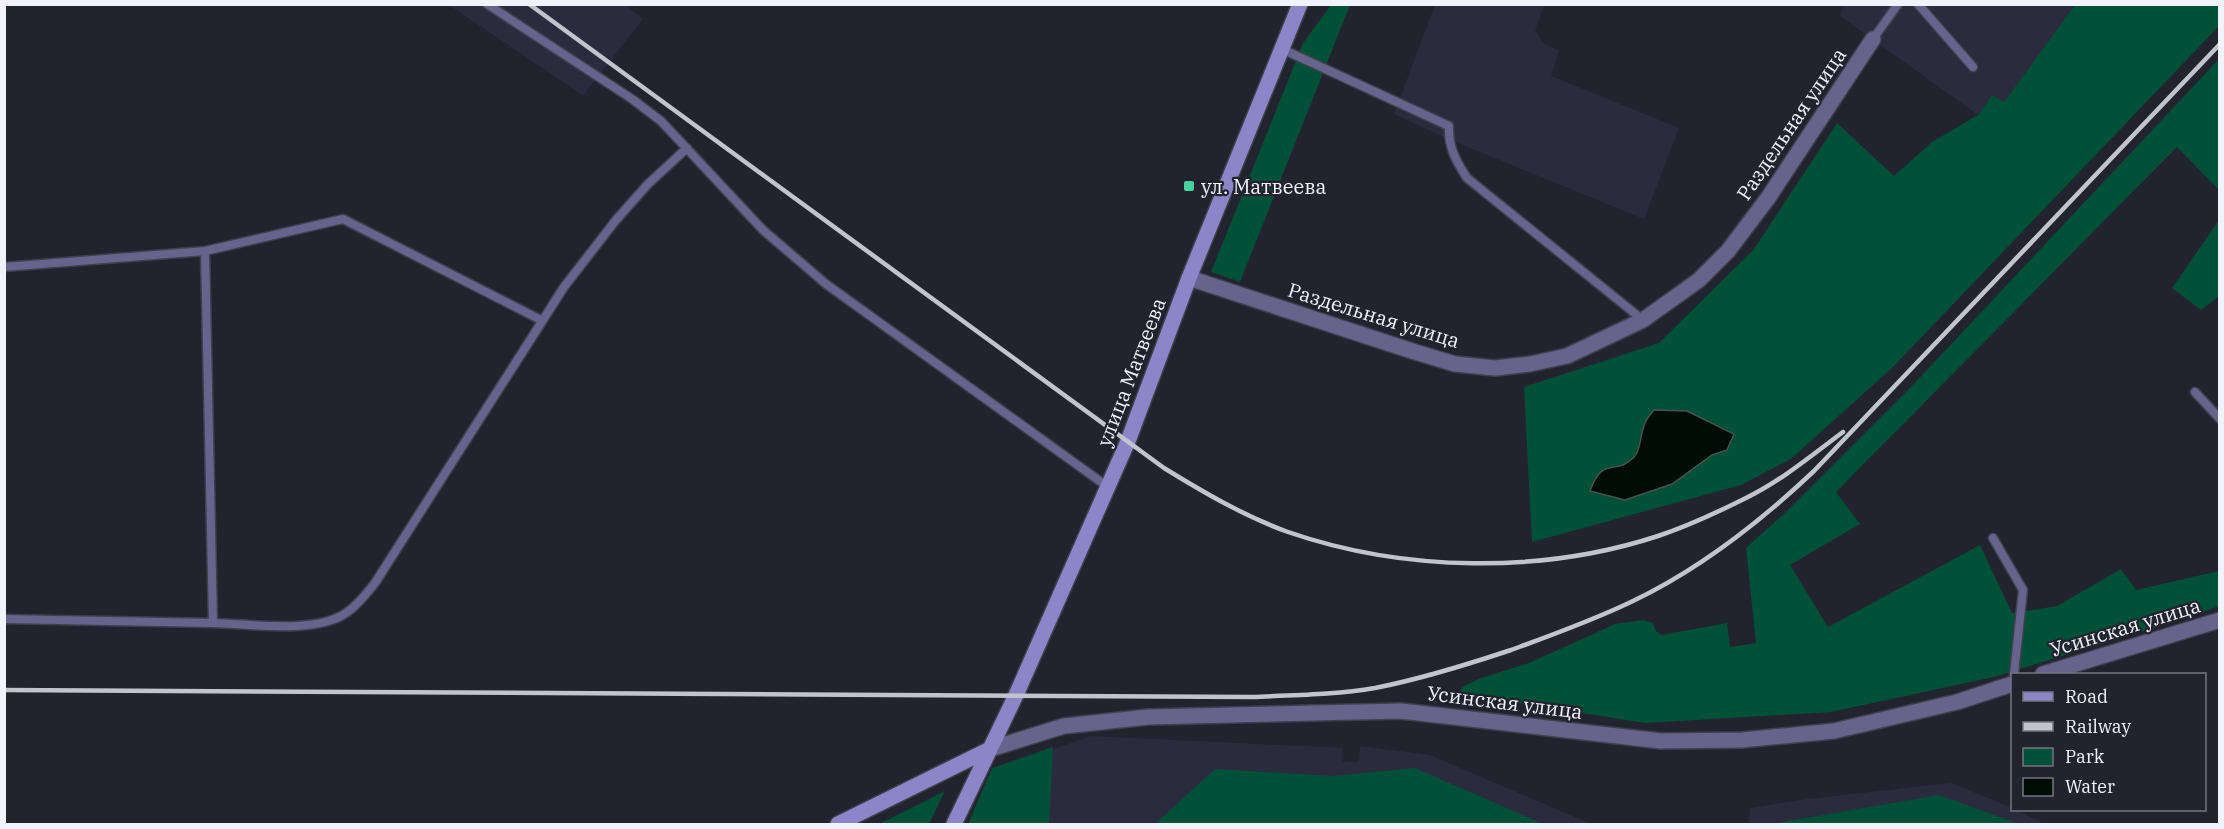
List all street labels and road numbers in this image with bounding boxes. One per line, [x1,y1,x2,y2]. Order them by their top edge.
street label: Раздельная улица [1730,43,1852,205]
street label: Раздельная улица [1285,276,1463,354]
street label: улица Матвеева [1090,294,1172,450]
street label: Усинская улица [2046,591,2204,663]
street label: Усинская улица [1426,679,1584,725]

